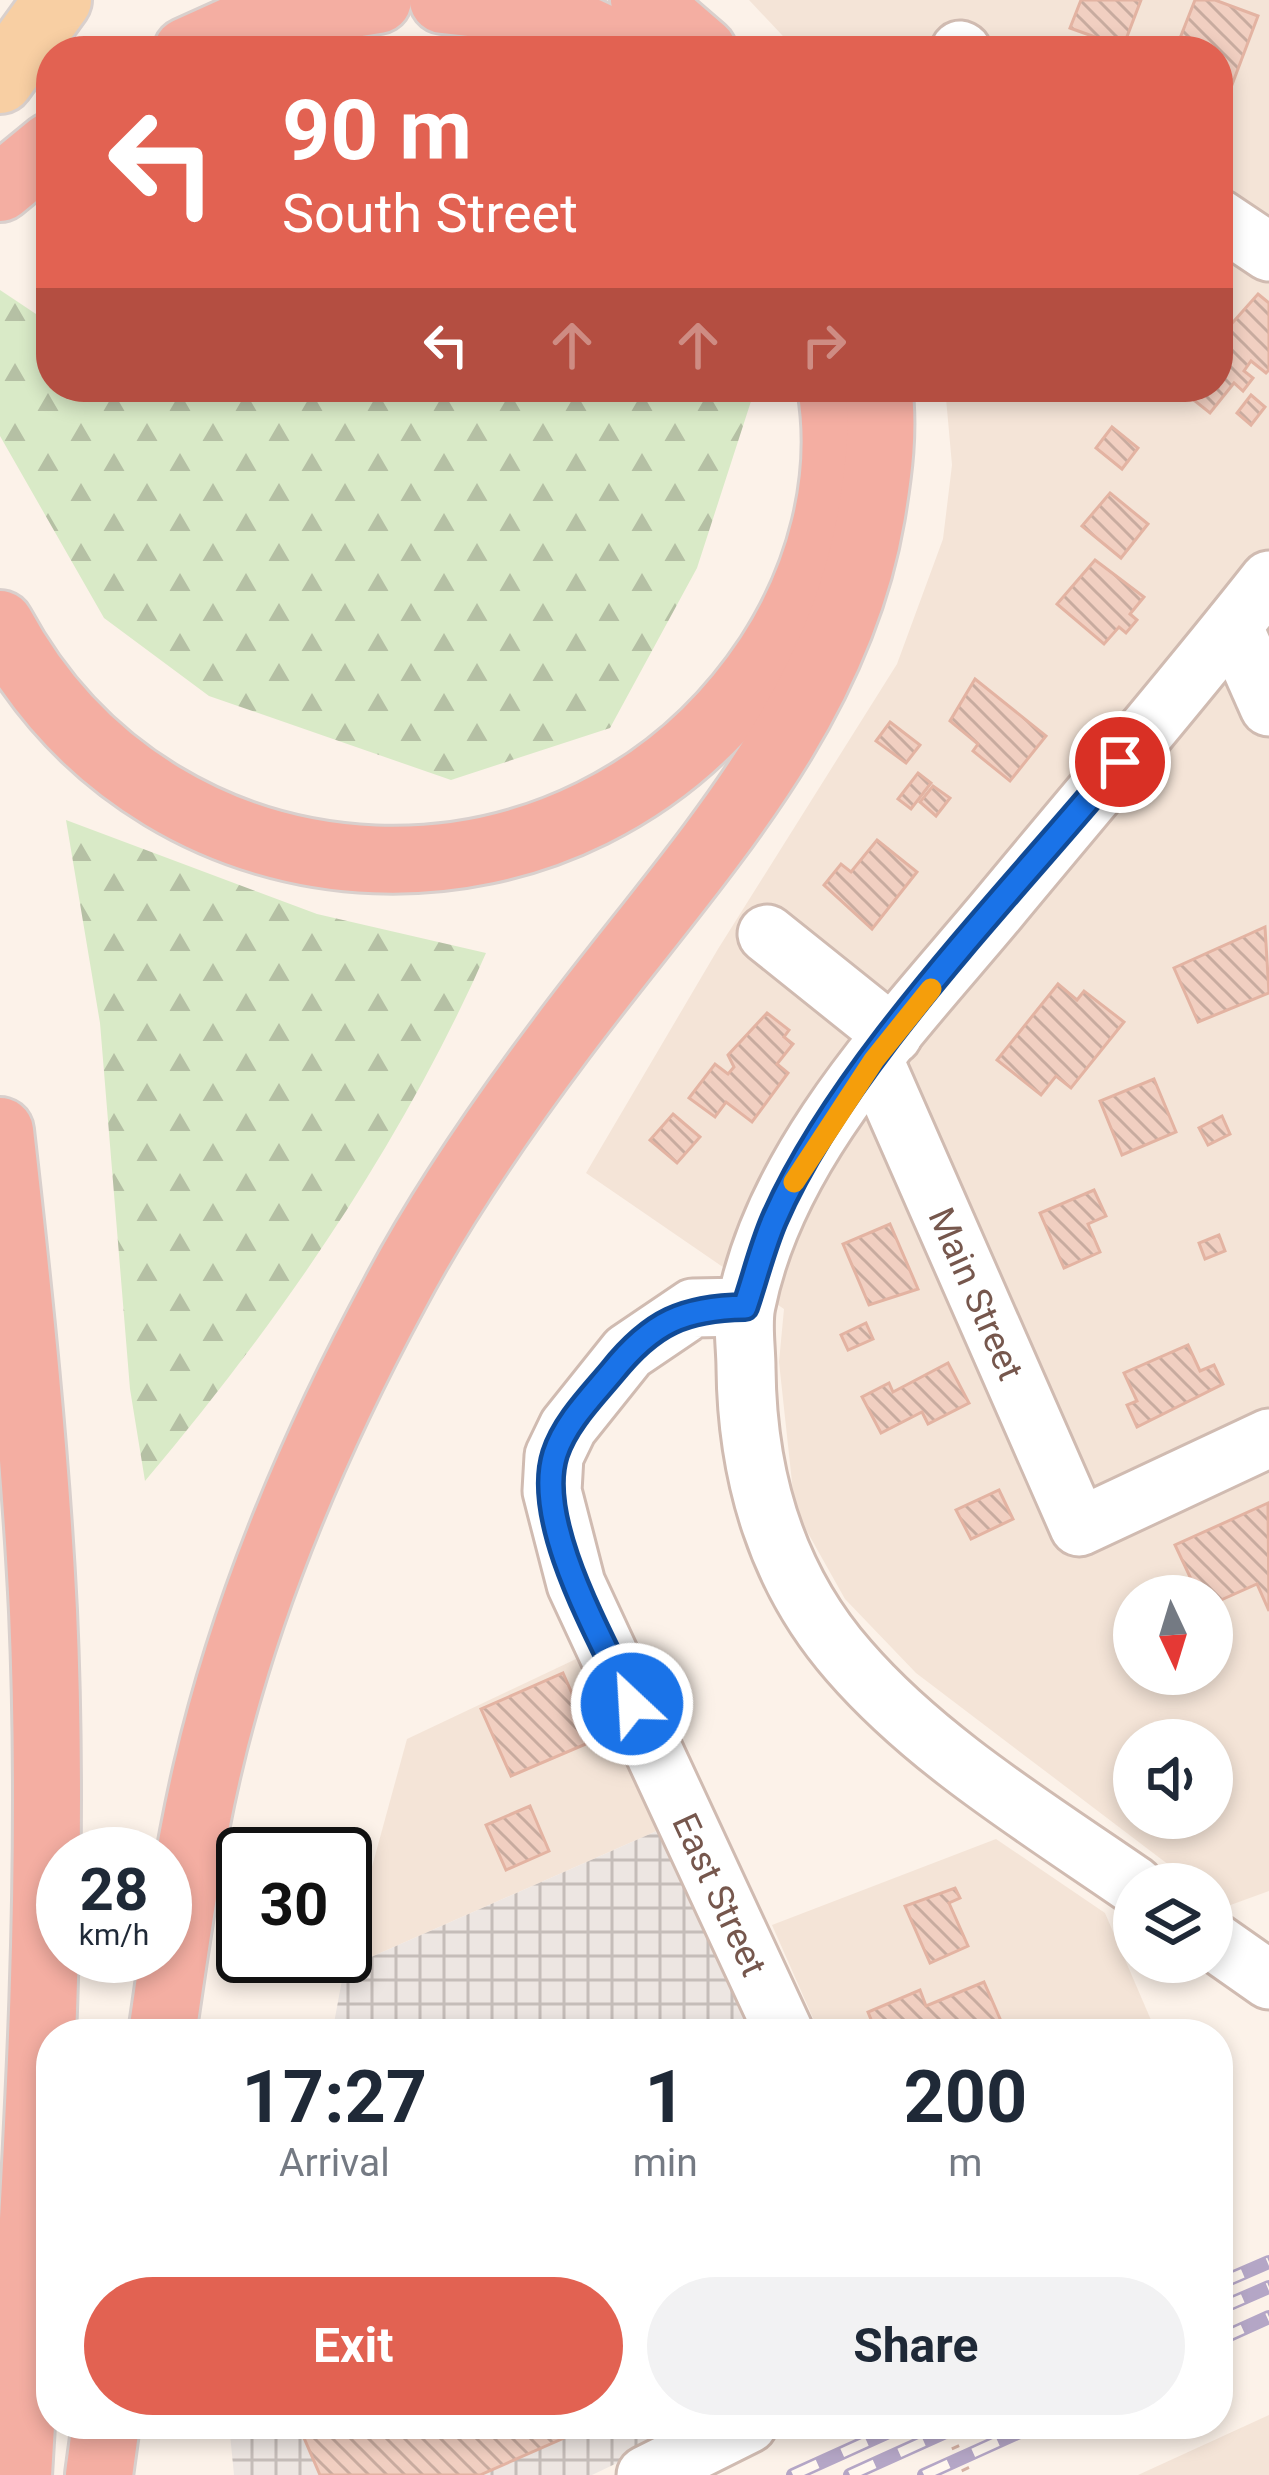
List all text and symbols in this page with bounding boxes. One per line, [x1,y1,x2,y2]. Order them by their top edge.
text: 90 m [282,81,472,180]
icon: left [84,84,240,240]
text: South Street [282,182,578,245]
icon: left [413,312,479,378]
icon: ahead [539,312,605,378]
icon: ahead [665,312,731,378]
icon: right [791,312,857,378]
pin [1069,711,1171,813]
icon: arrive [1087,729,1153,795]
street label: Main Street [919,1201,1032,1386]
north arrow [1113,1575,1233,1695]
map controls [1113,1575,1233,1983]
position arrow [569,1641,695,1767]
button: sound [1113,1719,1233,1839]
street label: East Street [663,1807,775,1983]
speed limit sign: 30 [216,1827,372,1983]
text: 28 [80,1854,148,1925]
button: layers [1113,1863,1233,1983]
text: km/h [79,1917,149,1952]
text: 17:27 [242,2055,427,2140]
text: 1 [645,2055,686,2140]
text: 200 [903,2055,1027,2140]
text: Arrival [279,2140,390,2186]
text: min [633,2140,698,2186]
text: m [948,2140,983,2186]
button: Exit [84,2277,623,2415]
button: Share [647,2277,1185,2415]

